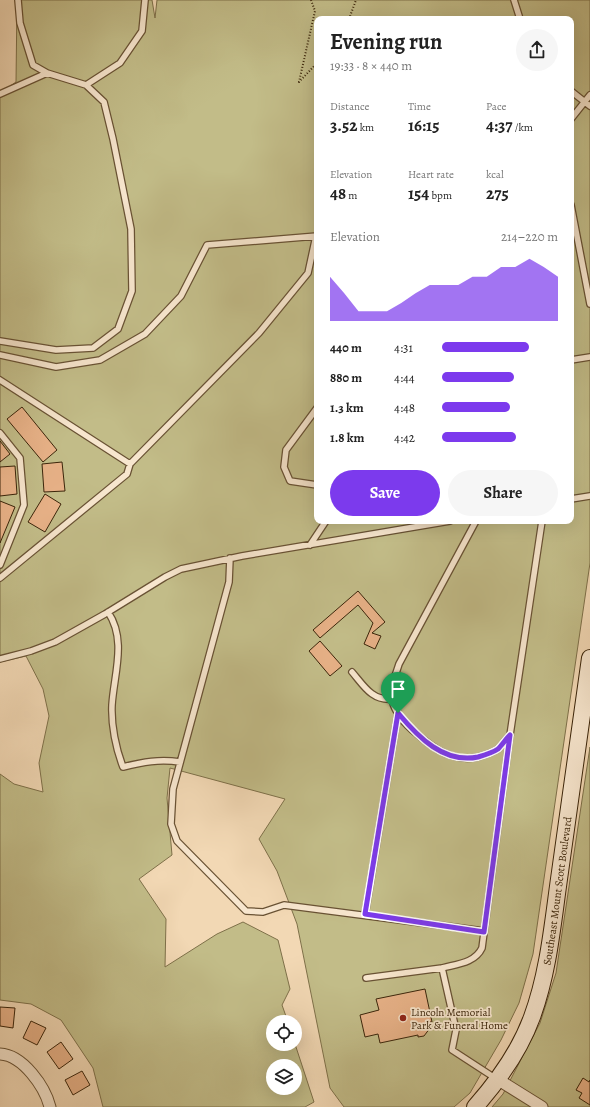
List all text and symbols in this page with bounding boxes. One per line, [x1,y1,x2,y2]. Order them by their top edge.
text: Evening run [330,27,442,57]
button: share [516,29,558,71]
text: 19:33 · 8 × 440 m [330,57,412,74]
text: Distance [330,99,369,114]
text: Time [408,99,431,114]
text: Pace [486,99,506,114]
text: 3.52 [330,114,357,137]
text: 16:15 [408,114,439,137]
text: 4:37 [486,114,513,137]
text: km [357,120,374,135]
text: /km [513,120,533,135]
text: Elevation [330,167,372,182]
text: Heart rate [408,167,454,182]
text: kcal [486,167,504,182]
text: 48 [330,182,346,205]
text: 154 [408,182,429,205]
text: 275 [486,182,509,205]
text: m [346,188,358,203]
text: bpm [429,188,452,203]
text: Elevation [330,228,380,245]
text: 214–220 m [501,228,558,245]
text: 440 m [330,339,362,356]
text: 4:31 [394,339,413,356]
text: 880 m [330,369,362,386]
text: 4:44 [394,369,415,386]
text: 1.3 km [330,399,364,416]
text: 4:48 [394,399,415,416]
text: 1.8 km [330,429,364,446]
text: 4:42 [394,429,415,446]
button: Save [330,470,440,516]
button: Share [448,470,558,516]
pin [381,672,415,713]
icon: arrive [387,678,409,700]
street label: Southeast Mount Scott Boulevard [539,816,576,967]
place label: Lincoln Memorial Park & Funeral Home [411,1005,508,1033]
marker: Lincoln Memorial Park & Funeral Home [398,1013,408,1023]
map controls [266,1015,302,1095]
button: locate [266,1015,302,1051]
button: layers [266,1059,302,1095]

